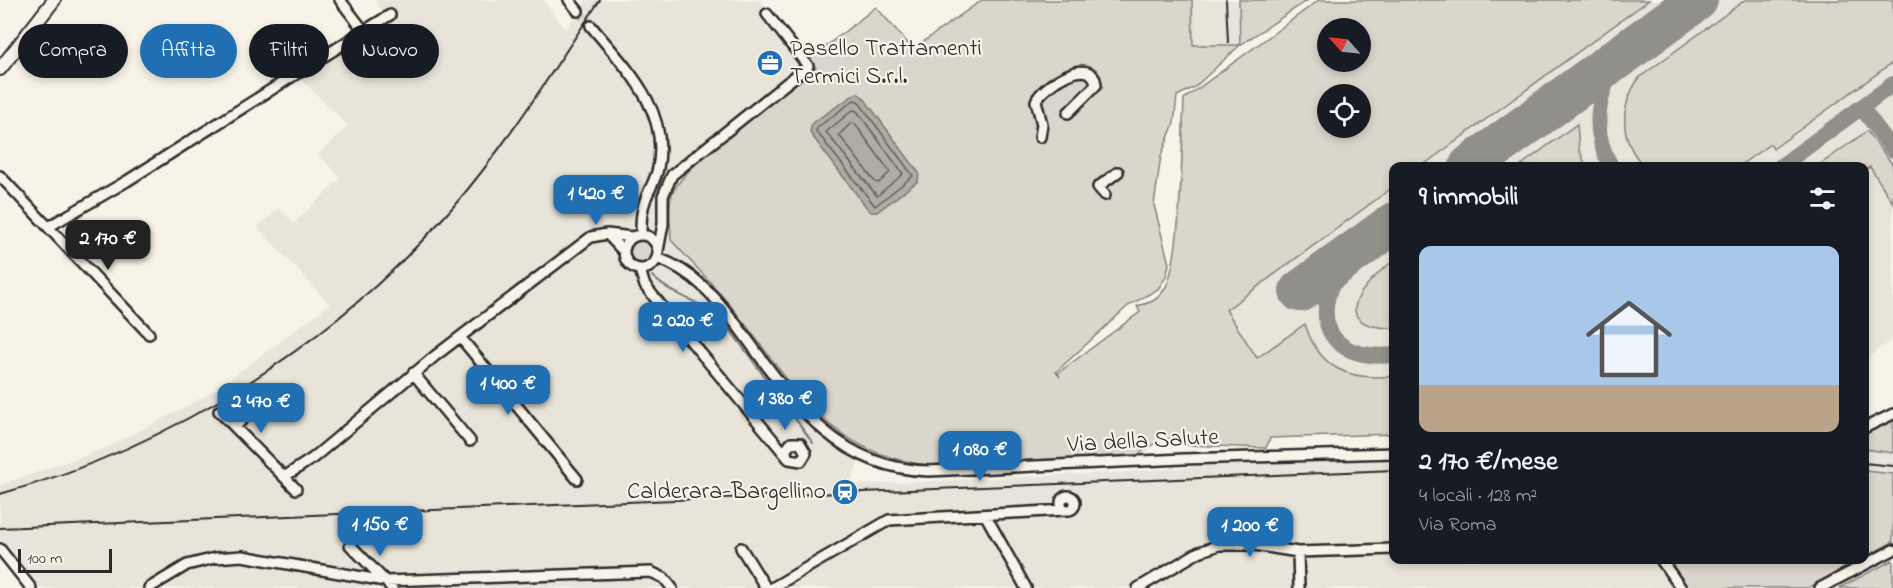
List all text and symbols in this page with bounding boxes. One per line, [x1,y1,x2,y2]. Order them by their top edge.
north arrow [1317,18,1371,72]
map controls [1317,18,1371,138]
chip: Compra [18,24,128,78]
chip: Affitta [140,24,237,78]
chip: Filtri [249,24,329,78]
chip: Nuovo [341,24,439,78]
place label: Pasello Trattamenti Termici S.r.l. [790,32,982,95]
office icon: Pasello Trattamenti Termici S.r.l. [755,48,785,78]
button: locate [1317,84,1371,138]
pin: 1 420 € [541,175,651,226]
text: 9 immobili [1419,179,1519,217]
text: 1 420 € [567,180,625,209]
icon: filters [1806,182,1839,215]
pin: 2 170 € [53,220,163,271]
text: 2 170 € [79,225,137,254]
icon: home [1575,285,1683,393]
pin: 2 020 € [628,302,738,353]
text: 2 020 € [652,307,714,336]
pin: 1 400 € [453,365,563,416]
text: 1 400 € [480,370,536,399]
pin: 1 380 € [730,380,840,431]
pin: 2 470 € [206,383,316,434]
text: 1 380 € [758,385,812,414]
text: 2 470 € [232,388,291,417]
street label: Via della Salute [1065,421,1220,464]
pin: 1 080 € [925,431,1035,482]
text: 1 080 € [952,436,1008,465]
text: 2 170 €/mese [1419,444,1558,482]
place label: Calderara-Bargellino [627,475,826,510]
station icon: Calderara-Bargellino [830,477,860,507]
text: 4 locali · 128 m² [1419,482,1537,511]
pin: 1 150 € [325,506,435,557]
pin: 1 200 € [1195,507,1305,558]
text: 1 150 € [352,511,408,540]
text: Via Roma [1419,511,1497,540]
text: 1 200 € [1221,512,1279,541]
scale bar [18,546,112,574]
text: 100 m [27,547,62,571]

